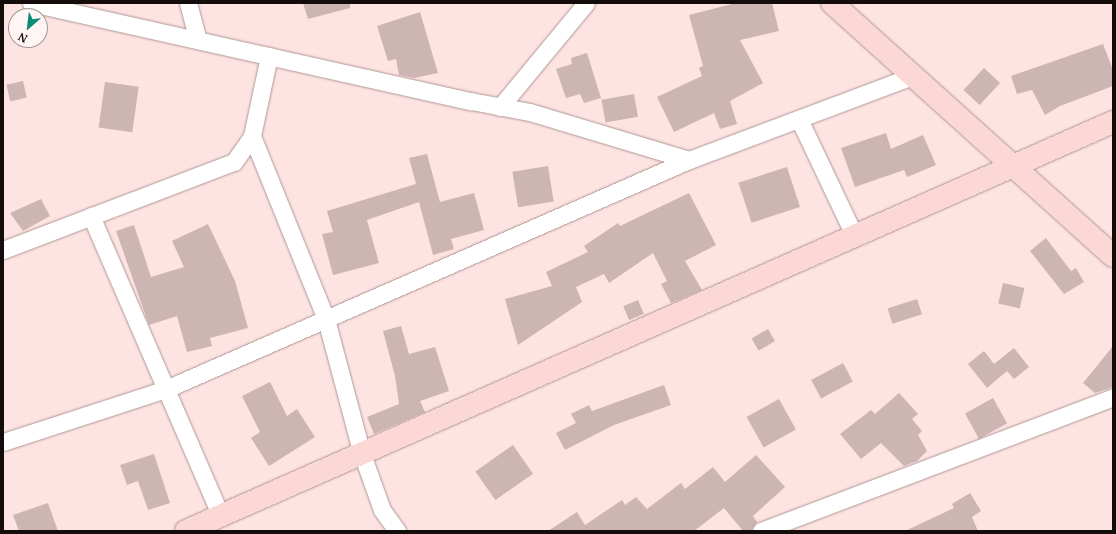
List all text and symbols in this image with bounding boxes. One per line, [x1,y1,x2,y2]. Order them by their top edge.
north arrow [8,8,48,48]
text: N [15,29,30,47]

